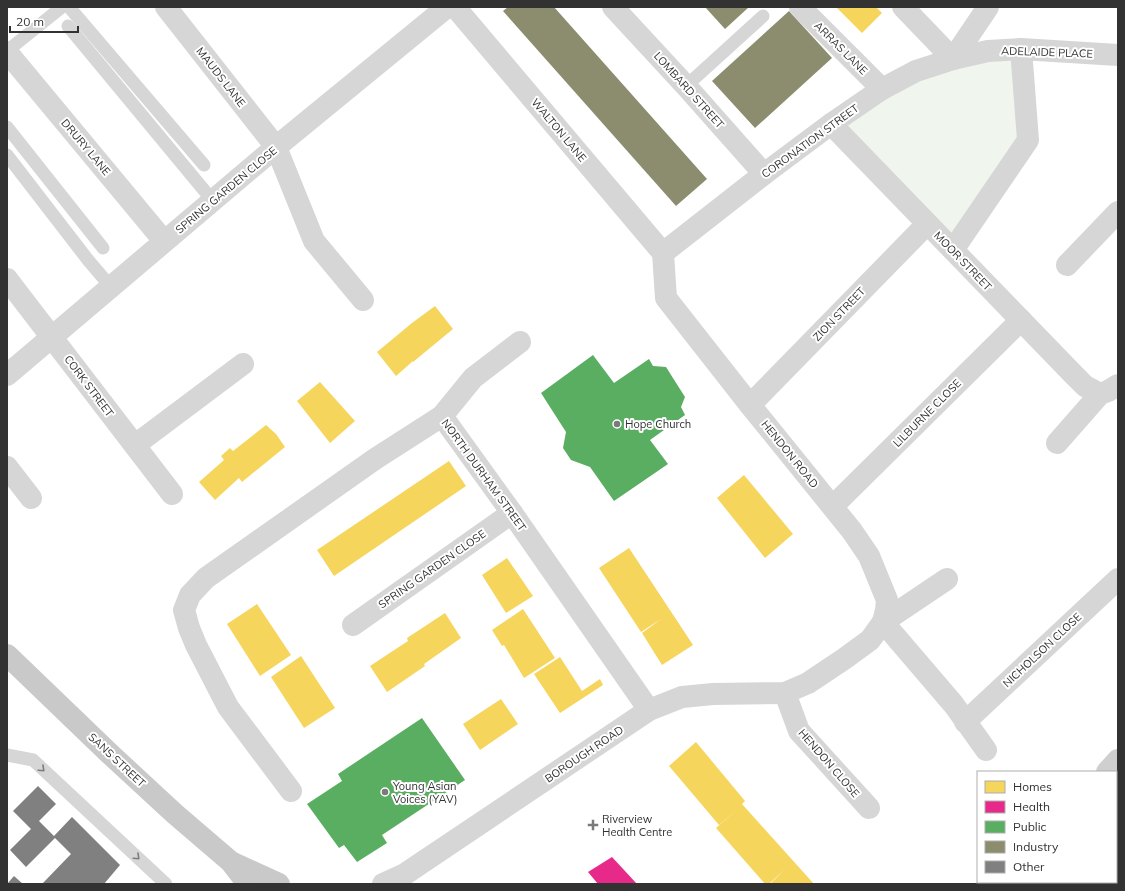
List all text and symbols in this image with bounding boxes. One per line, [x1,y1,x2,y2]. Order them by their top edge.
scale bar [10,8,78,34]
text: 20 m [16,14,44,29]
street label: ARRAS LANE [811,18,871,78]
street label: ADELAIDE PLACE [1001,43,1093,61]
street label: MAUDS LANE [193,44,249,110]
street label: LOMBARD STREET [651,49,727,131]
street label: WALTON LANE [528,95,590,165]
street label: CORONATION STREET [759,101,862,181]
street label: DRURY LANE [58,116,114,178]
street label: SPRING GARDEN CLOSE [172,143,280,237]
street label: MOOR STREET [931,228,995,294]
street label: ZION STREET [810,284,868,344]
street label: CORK STREET [61,352,117,420]
street label: LILBURNE CLOSE [890,376,964,450]
street label: NORTH DURHAM STREET [439,416,530,534]
place label: Hope Church [625,417,691,431]
street label: HENDON ROAD [758,417,822,491]
marker: Hope Church [612,419,622,429]
street label: SPRING GARDEN CLOSE [376,527,488,611]
street label: NICHOLSON CLOSE [1000,610,1084,690]
street label: BOROUGH ROAD [542,723,626,785]
street label: HENDON CLOSE [796,726,862,800]
street label: SANS STREET [85,730,149,790]
one-way arrow [37,764,45,772]
legend [977,771,1117,883]
place label: Young Asian Voices (YAV) [392,779,457,806]
text: Homes [1013,779,1052,794]
marker: Young Asian Voices (YAV) [380,787,390,797]
text: Health [1013,799,1050,814]
place label: Riverview Health Centre [602,812,672,839]
marker: Riverview Health Centre [587,819,599,831]
text: Public [1013,819,1047,834]
text: Industry [1013,839,1059,854]
one-way arrow [132,853,140,860]
text: Other [1013,859,1045,874]

